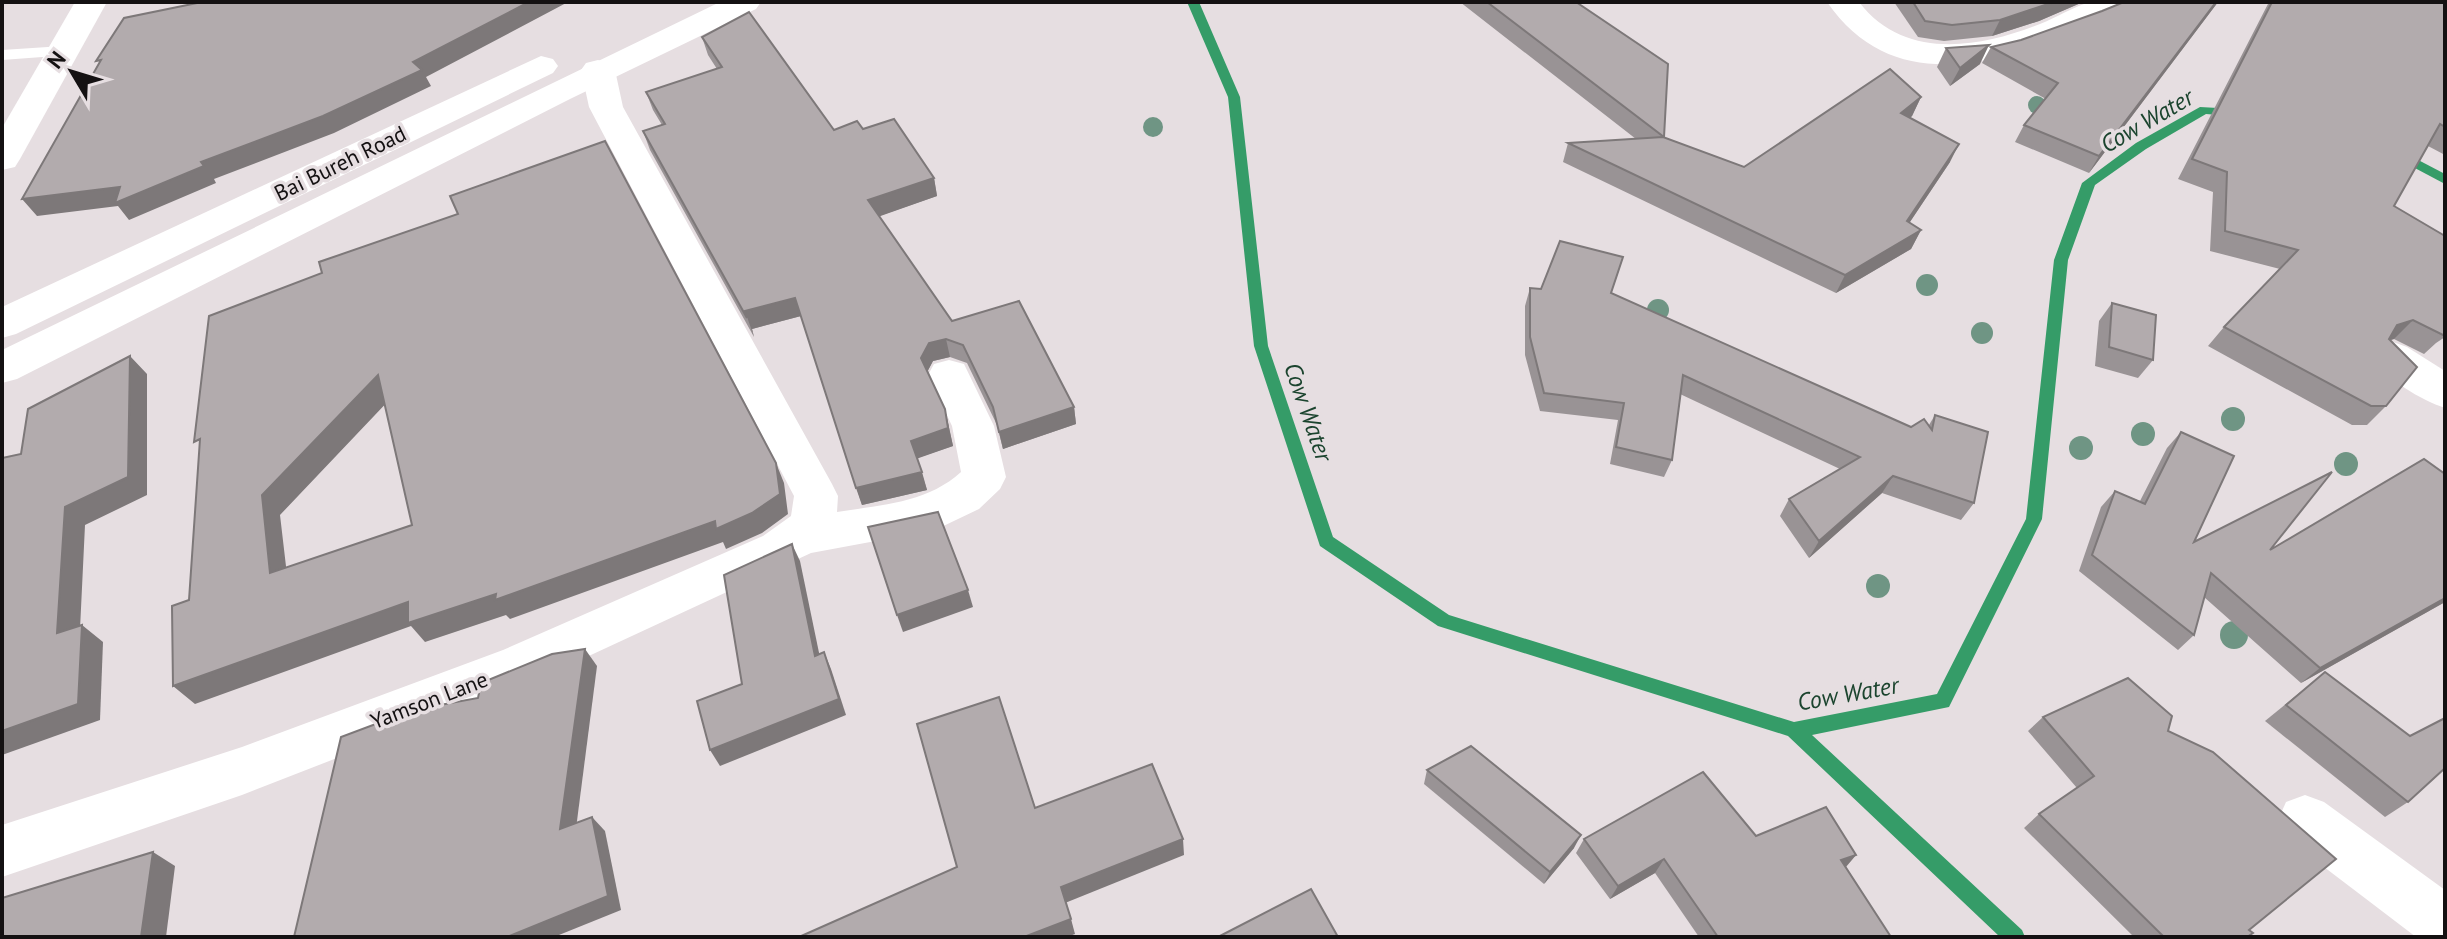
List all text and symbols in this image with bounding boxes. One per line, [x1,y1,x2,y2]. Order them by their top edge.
north arrow [32,32,112,112]
text: N [41,45,72,74]
water label: Cow Water [2095,81,2201,160]
street label: Bai Bureh Road [269,119,411,207]
water label: Cow Water [1277,358,1340,467]
street label: Yamson Lane [366,665,492,735]
water label: Cow Water [1795,669,1903,718]

